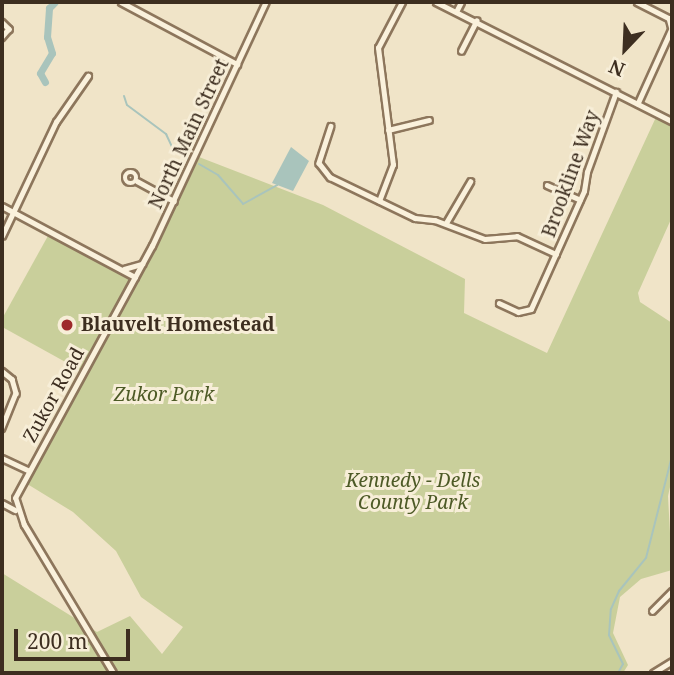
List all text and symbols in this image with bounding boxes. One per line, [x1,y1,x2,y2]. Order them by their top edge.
north arrow [590,14,660,84]
text: N [605,53,629,83]
street label: North Main Street [144,55,234,213]
street label: Brookline Way [537,107,605,241]
place label: Blauvelt Homestead [81,314,274,336]
marker: Blauvelt Homestead [59,317,75,333]
street label: Zukor Road [19,344,89,446]
park label: Zukor Park [114,384,214,406]
park label: Kennedy - Dells County Park [346,470,480,514]
scale bar [18,616,133,660]
text: 200 m [27,627,88,655]

